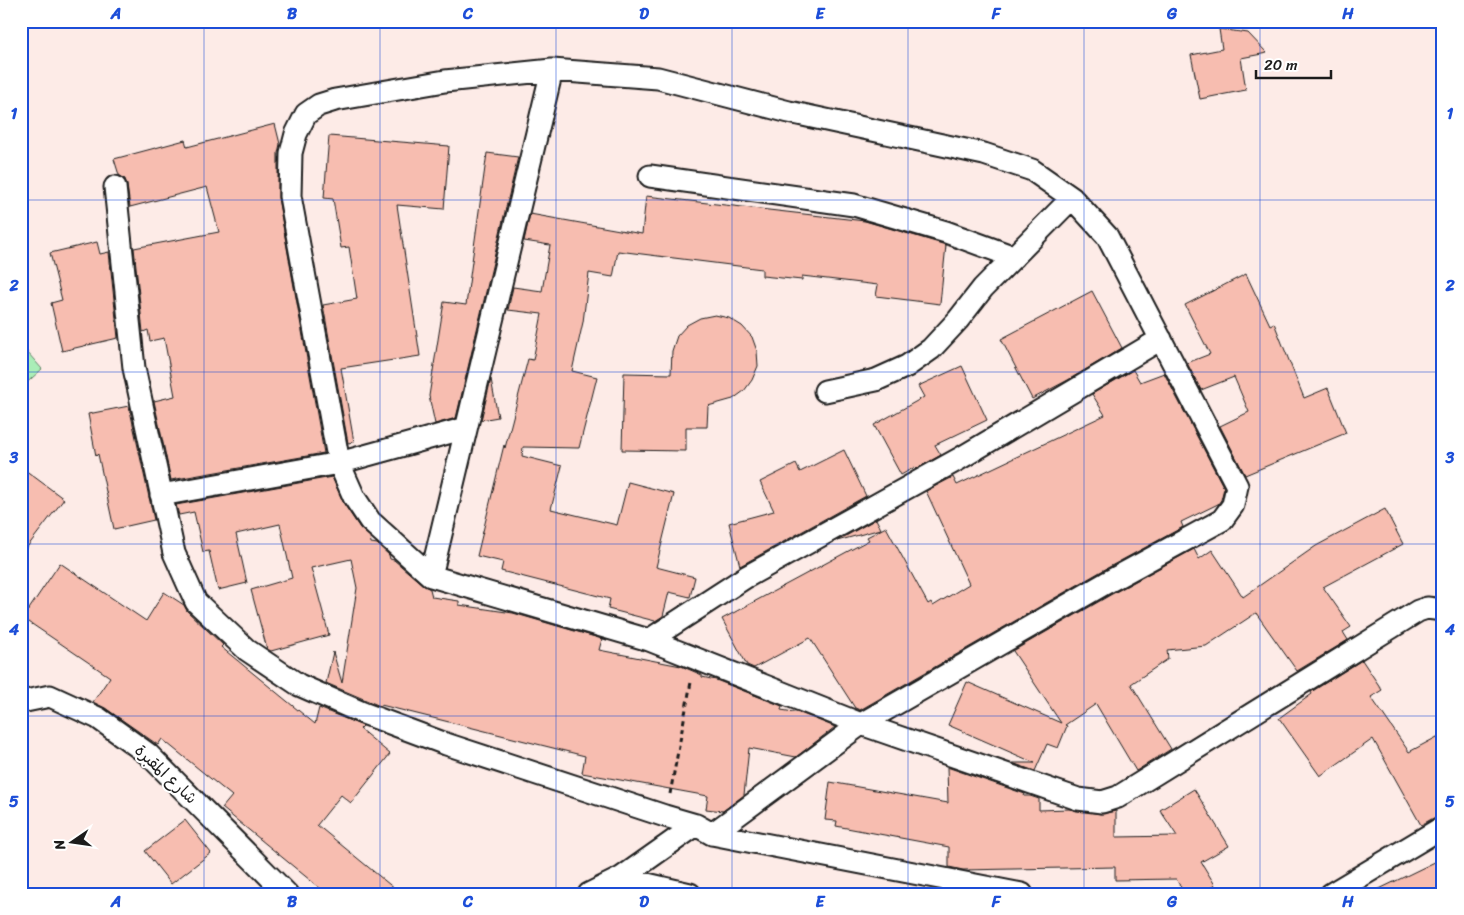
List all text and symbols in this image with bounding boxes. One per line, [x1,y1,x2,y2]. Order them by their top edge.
text: A [110,0,121,28]
text: B [287,0,298,28]
text: C [462,0,474,28]
text: D [639,0,649,28]
text: E [816,0,826,28]
text: F [991,0,1002,28]
text: G [1166,0,1178,28]
text: H [1341,0,1354,28]
scale bar [1256,48,1332,80]
text: 20 m [1264,52,1298,78]
text: 1 [11,99,18,128]
text: 1 [1447,99,1454,128]
text: 2 [8,271,19,300]
text: 2 [1444,271,1455,300]
text: 3 [9,443,19,472]
text: 3 [1445,443,1455,472]
text: 4 [8,615,19,644]
text: 4 [1444,615,1455,644]
street label: شارع المقبرة [128,737,204,811]
text: 5 [9,787,19,816]
text: 5 [1445,787,1455,816]
north arrow [48,818,98,868]
text: N [46,837,73,853]
text: A [110,887,121,915]
text: B [287,887,298,915]
text: C [462,887,474,915]
text: D [639,887,649,915]
text: E [816,887,826,915]
text: F [991,887,1002,915]
text: G [1166,887,1178,915]
text: H [1341,887,1354,915]

